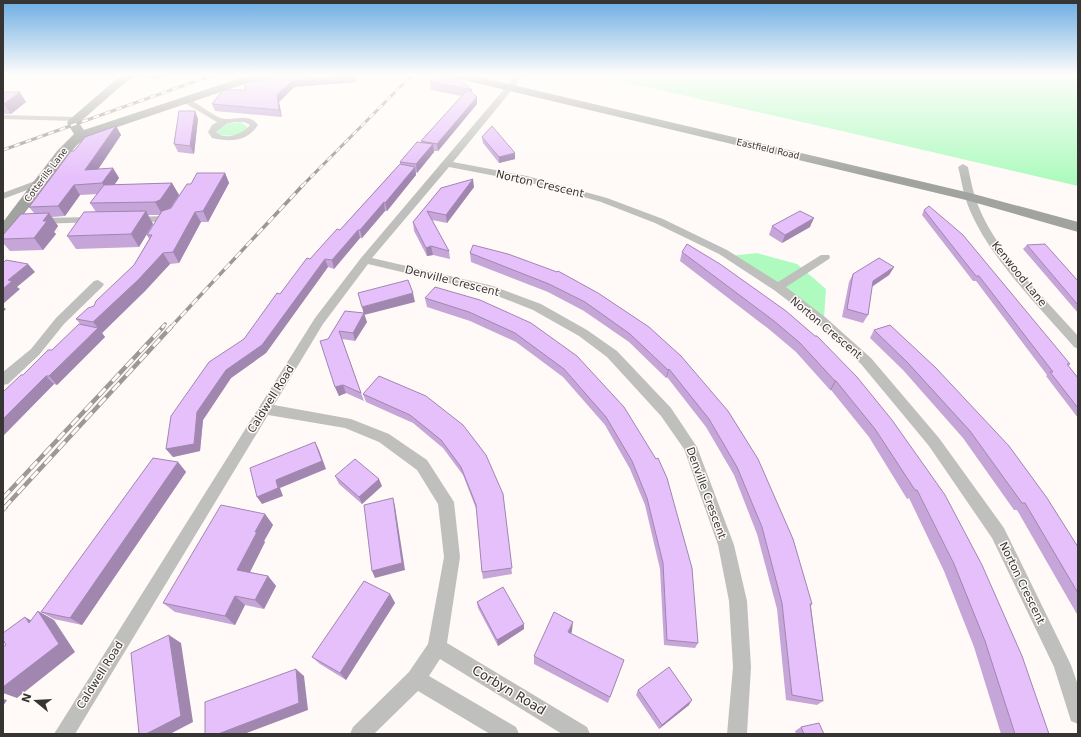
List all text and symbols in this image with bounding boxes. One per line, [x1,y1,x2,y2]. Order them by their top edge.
street label: Eastfield Road [736,137,800,161]
street label: Cotterills Lane [22,146,70,204]
street label: Norton Crescent [495,168,586,201]
street label: Kenwood Lane [989,239,1049,309]
street label: Denville Crescent [404,263,501,299]
street label: Norton Crescent [788,294,865,362]
street label: Caldwell Road [245,363,297,435]
street label: Denville Crescent [683,445,729,541]
street label: Norton Crescent [997,540,1048,627]
street label: Caldwell Road [74,639,126,711]
street label: Corbyn Road [469,662,549,718]
north arrow [16,681,56,721]
text: N [19,692,35,704]

